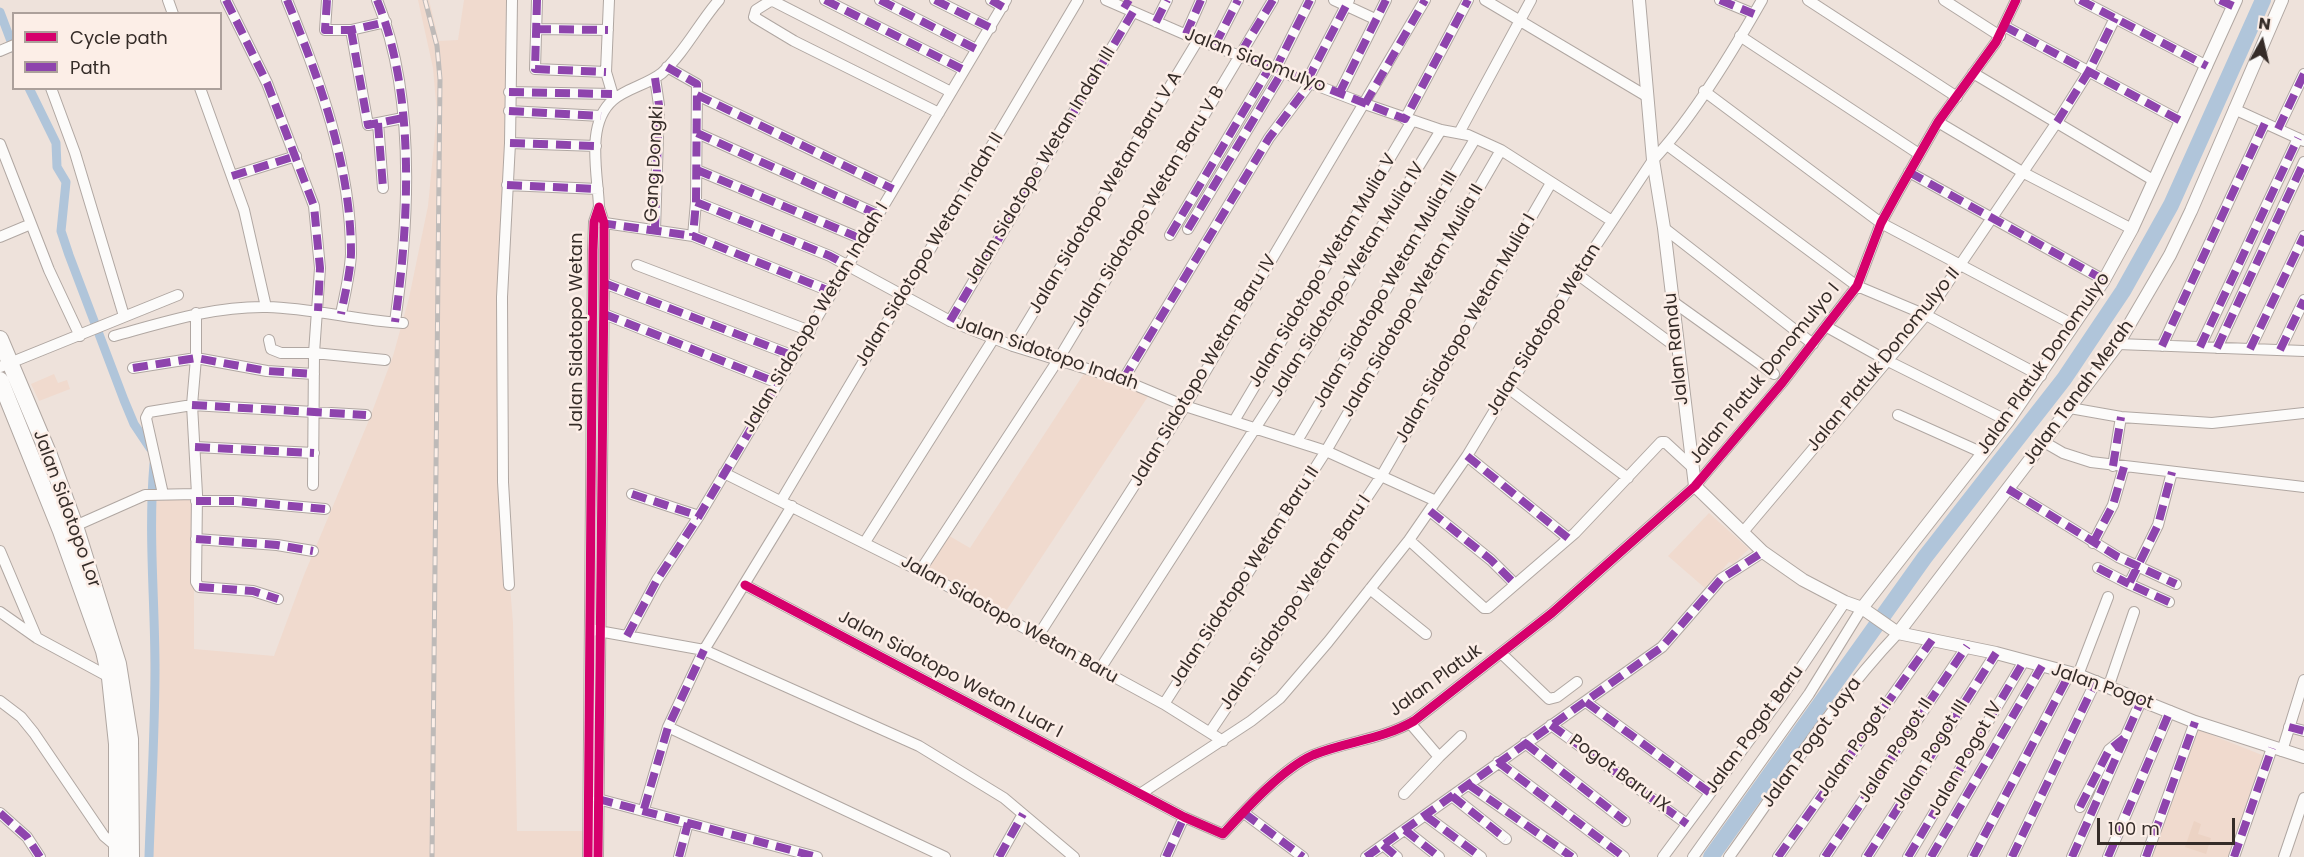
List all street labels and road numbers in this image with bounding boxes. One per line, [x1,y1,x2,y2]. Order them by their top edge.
street label: Jalan Sidomulyo [1181,24,1329,98]
street label: Jalan Sidotopo Wetan Indah III [961,43,1121,289]
street label: Jalan Sidotopo Wetan Baru V A [1025,68,1187,318]
street label: Jalan Sidotopo Wetan Baru V B [1068,82,1230,332]
street label: Gang Dongki [641,105,669,223]
street label: Jalan Sidotopo Wetan Indah II [851,129,1009,371]
street label: Jalan Sidotopo Wetan Mulia V [1245,150,1401,392]
street label: Jalan Sidotopo Wetan Mulia IV [1266,158,1430,402]
street label: Jalan Sidotopo Wetan Mulia III [1309,168,1463,412]
street label: Jalan Sidotopo Wetan Mulia II [1337,181,1489,421]
street label: Jalan Sidotopo Wetan Indah I [739,199,893,437]
street label: Jalan Sidotopo Wetan Mulia I [1391,211,1541,447]
street label: Jalan Sidotopo Wetan [566,233,588,431]
street label: Jalan Sidotopo Wetan [1482,240,1606,420]
street label: Jalan Sidotopo Wetan Baru IV [1126,251,1282,491]
street label: Jalan Platuk Donomulyo II [1803,263,1965,457]
street label: Jalan Platuk Donomulyo [1973,269,2115,459]
street label: Jalan Platuk Donomulyo I [1685,279,1845,469]
street label: Jalan Randu [1660,292,1694,406]
street label: Jalan Sidotopo Indah [953,313,1141,395]
street label: Jalan Tanah Merah [2019,316,2139,470]
street label: Jalan Sidotopo Lor [27,427,105,591]
street label: Jalan Sidotopo Wetan Baru II [1165,463,1325,691]
street label: Jalan Sidotopo Wetan Baru I [1216,492,1376,714]
street label: Jalan Sidotopo Wetan Baru [897,551,1121,689]
street label: Jalan Sidotopo Wetan Luar I [834,607,1066,743]
street label: Jalan Platuk [1386,640,1486,722]
street label: Jalan Pogot [2048,659,2156,715]
street label: Jalan Pogot Baru [1701,662,1809,798]
street label: Jalan Pogot Jaya [1758,674,1866,812]
street label: Jalan Pogot I [1813,694,1897,802]
street label: Jalan Pogot II [1854,695,1938,807]
street label: Jalan Pogot III [1889,696,1973,814]
street label: Jalan Pogot IV [1925,698,2007,820]
street label: Pogot Baru IX [1565,730,1673,818]

